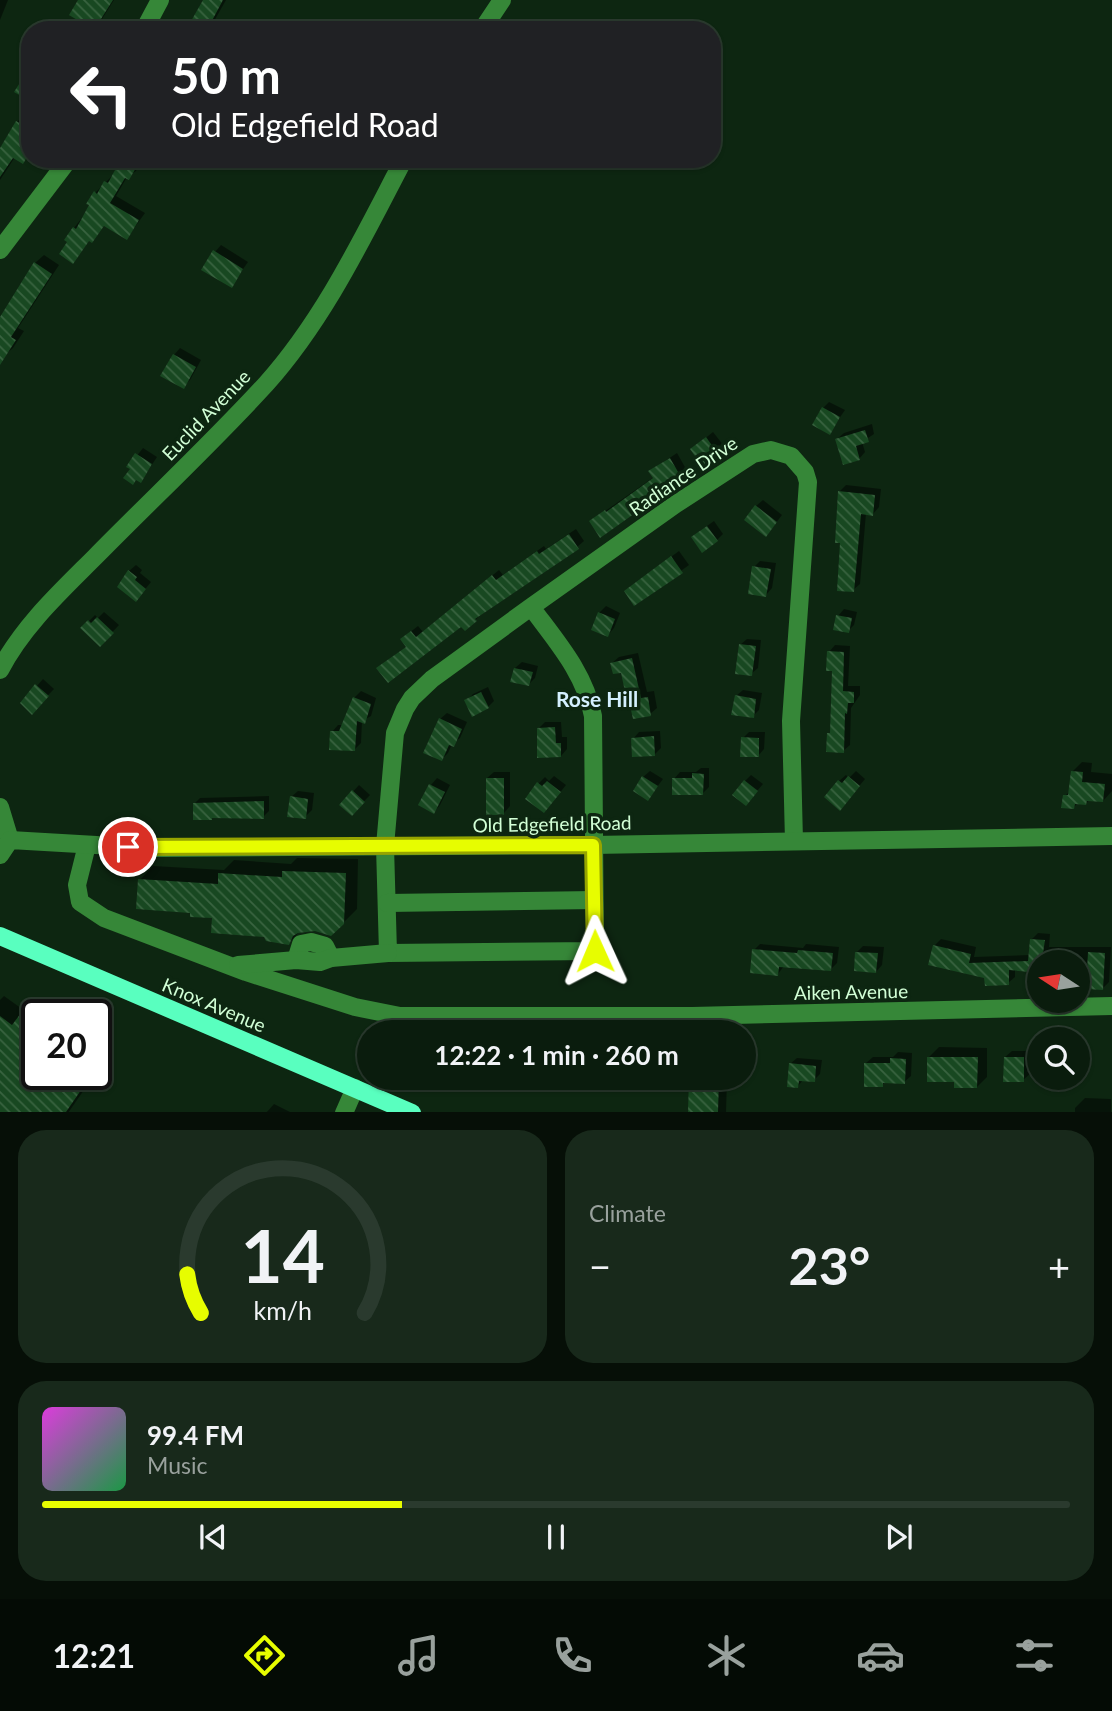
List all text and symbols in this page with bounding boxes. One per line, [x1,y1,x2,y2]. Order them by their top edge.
text: 50 m [171,46,281,104]
icon: left [56,49,147,140]
text: Old Edgefield Road [171,105,439,144]
street label: Euclid Avenue [157,365,255,465]
street label: Radiance Drive [624,431,741,520]
district label: Rose Hill [556,686,638,711]
street label: Old Edgefield Road [472,811,632,836]
pin [98,817,158,877]
icon: arrive [109,828,147,866]
position arrow [558,914,632,988]
north arrow [1027,950,1090,1013]
map controls [1027,950,1090,1090]
street label: Knox Avenue [159,972,269,1037]
street label: Aiken Avenue [794,979,908,1004]
speed limit sign: 20 [21,999,112,1090]
button: search [1027,1027,1090,1090]
text: 12:22 · 1 min · 260 m [434,1039,679,1071]
text: Climate [589,1199,666,1227]
text: 14 [240,1211,325,1299]
text: 23° [789,1234,870,1296]
text: − [589,1243,611,1289]
text: + [1048,1243,1070,1289]
text: km/h [253,1294,312,1324]
text: 99.4 FM [147,1419,244,1451]
text: Music [147,1451,207,1479]
icon: previous [194,1518,232,1556]
icon: pause [537,1518,575,1556]
icon: next [880,1518,918,1556]
icon: directions [240,1631,289,1680]
icon: music [394,1631,443,1680]
icon: phone [548,1631,597,1680]
icon: climate [702,1631,751,1680]
icon: car [856,1631,905,1680]
icon: filters [1010,1631,1059,1680]
text: 12:21 [53,1636,135,1675]

